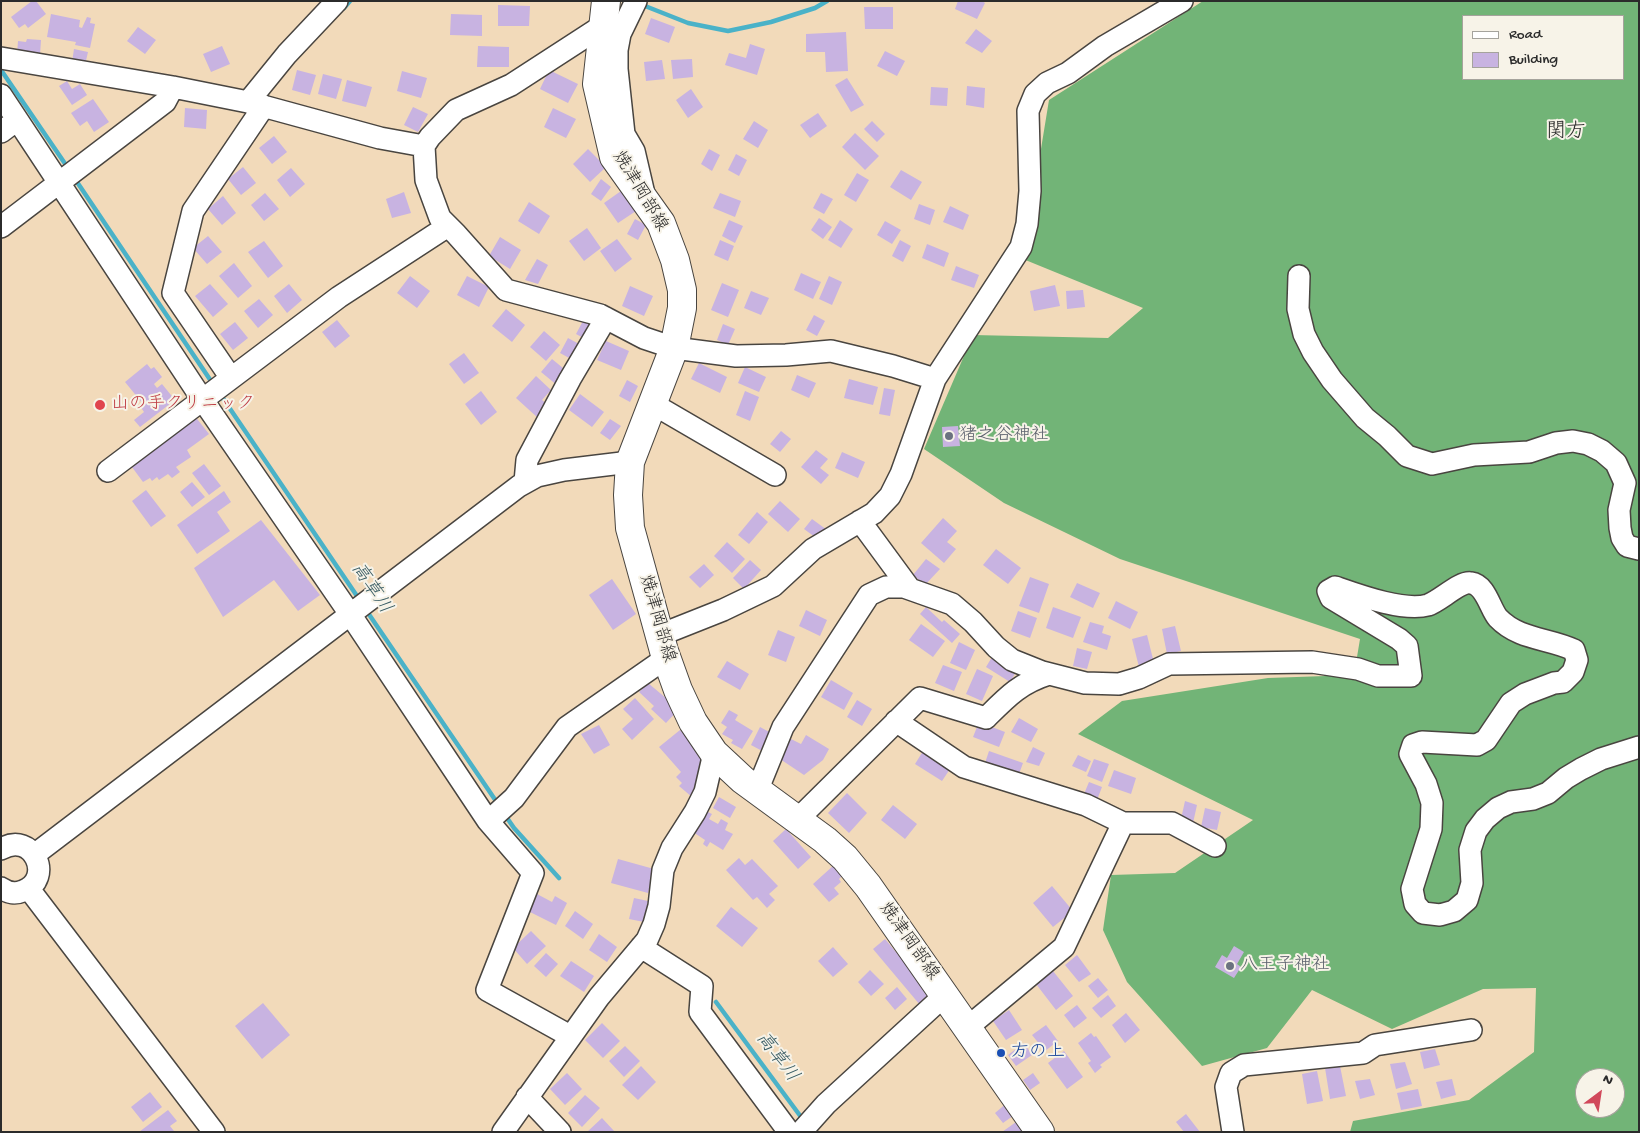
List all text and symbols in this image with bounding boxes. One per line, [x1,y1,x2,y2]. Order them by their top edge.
legend [1462,15,1625,80]
text: Road [1509,26,1542,44]
text: Building [1509,51,1558,69]
district label: 関方 [1546,121,1586,145]
street label: 焼津岡部線 [607,148,671,236]
place label: 山の手クリニック [111,394,255,416]
marker: 山の手クリニック [93,398,107,412]
place label: 猪之谷神社 [959,425,1049,447]
marker: 猪之谷神社 [943,430,955,442]
water label: 高草川 [345,559,395,619]
street label: 焼津岡部線 [633,573,679,665]
street label: 焼津岡部線 [873,899,943,985]
place label: 八王子神社 [1240,955,1330,977]
marker: 八王子神社 [1224,960,1236,972]
water label: 高草川 [750,1028,802,1088]
place label: 方の上 [1011,1042,1065,1064]
marker: 方の上 [995,1047,1007,1059]
north arrow [1575,1068,1625,1118]
text: N [1599,1071,1616,1090]

